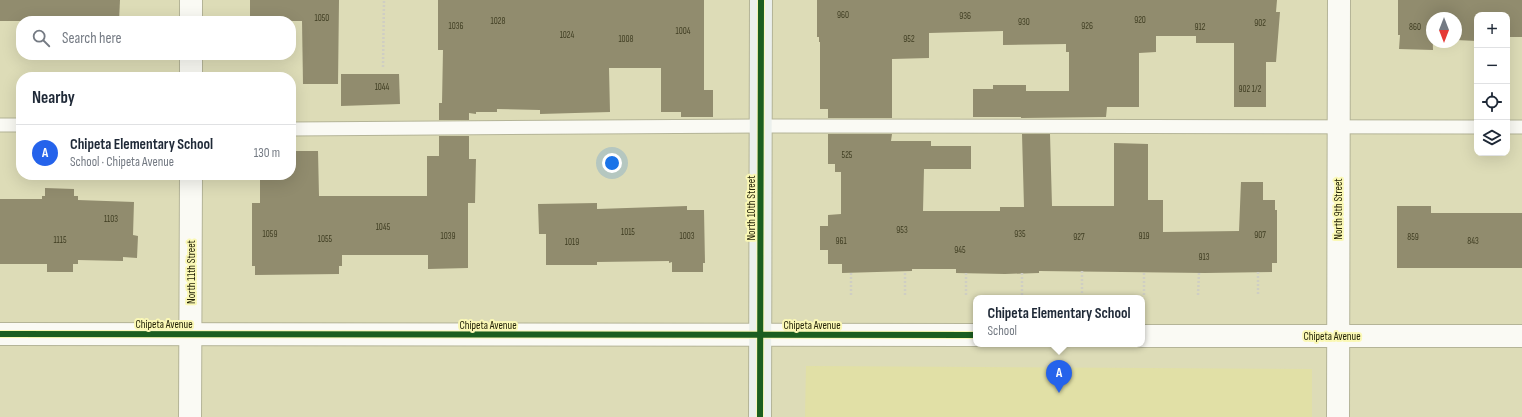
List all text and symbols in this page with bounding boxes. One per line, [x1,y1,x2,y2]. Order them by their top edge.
house number: 960 [837,10,849,21]
house number: 936 [959,11,971,22]
north arrow [1426,12,1462,48]
map controls [1474,12,1510,156]
button: + [1474,12,1510,48]
house number: 1050 [315,13,329,24]
house number: 920 [1134,15,1146,26]
search box [16,16,296,60]
house number: 1028 [491,16,505,27]
house number: 930 [1018,17,1030,28]
house number: 902 [1254,18,1266,29]
house number: 1036 [449,21,463,32]
house number: 926 [1081,21,1093,32]
house number: 912 [1195,22,1206,33]
house number: 860 [1409,22,1421,33]
house number: 1004 [676,26,691,37]
icon: search [30,27,52,49]
text: Search here [62,29,122,48]
house number: 1024 [560,30,575,41]
house number: 1008 [618,34,634,45]
house number: 952 [903,34,915,45]
button: − [1474,48,1510,84]
house number: 1044 [375,82,390,93]
house number: 902 1/2 [1239,84,1262,95]
button: locate [1474,84,1510,120]
text: Nearby [32,88,75,108]
button: layers [1474,120,1510,156]
text: Chipeta Elementary School [70,135,213,154]
text: A [42,145,48,161]
text: 130 m [254,145,280,161]
house number: 525 [842,150,853,161]
your location [602,153,622,173]
text: School · Chipeta Avenue [70,154,174,170]
street label: North 10th Street [745,175,758,241]
street label: North 9th Street [1332,178,1345,240]
house number: 1103 [104,214,118,225]
house number: 1045 [376,222,391,233]
house number: 953 [896,225,908,236]
house number: 1015 [621,227,635,238]
house number: 1059 [263,229,277,240]
house number: 935 [1014,229,1026,240]
house number: 907 [1254,230,1266,241]
house number: 1039 [441,231,455,242]
house number: 1003 [680,231,695,242]
house number: 919 [1138,231,1150,242]
house number: 927 [1073,232,1085,243]
house number: 859 [1407,232,1419,243]
house number: 1055 [318,234,333,245]
house number: 1115 [53,235,67,246]
house number: 961 [835,236,847,247]
house number: 843 [1467,236,1479,247]
house number: 1019 [565,237,579,248]
street label: North 11th Street [185,239,198,304]
house number: 945 [954,245,966,256]
house number: 913 [1199,252,1210,263]
popup [973,295,1145,347]
text: Chipeta Elementary School [987,304,1131,323]
street label: Chipeta Avenue [135,318,193,331]
street label: Chipeta Avenue [459,319,517,332]
street label: Chipeta Avenue [783,319,841,332]
text: School [987,323,1017,339]
street label: Chipeta Avenue [1303,330,1361,343]
pin: A [1046,360,1072,393]

